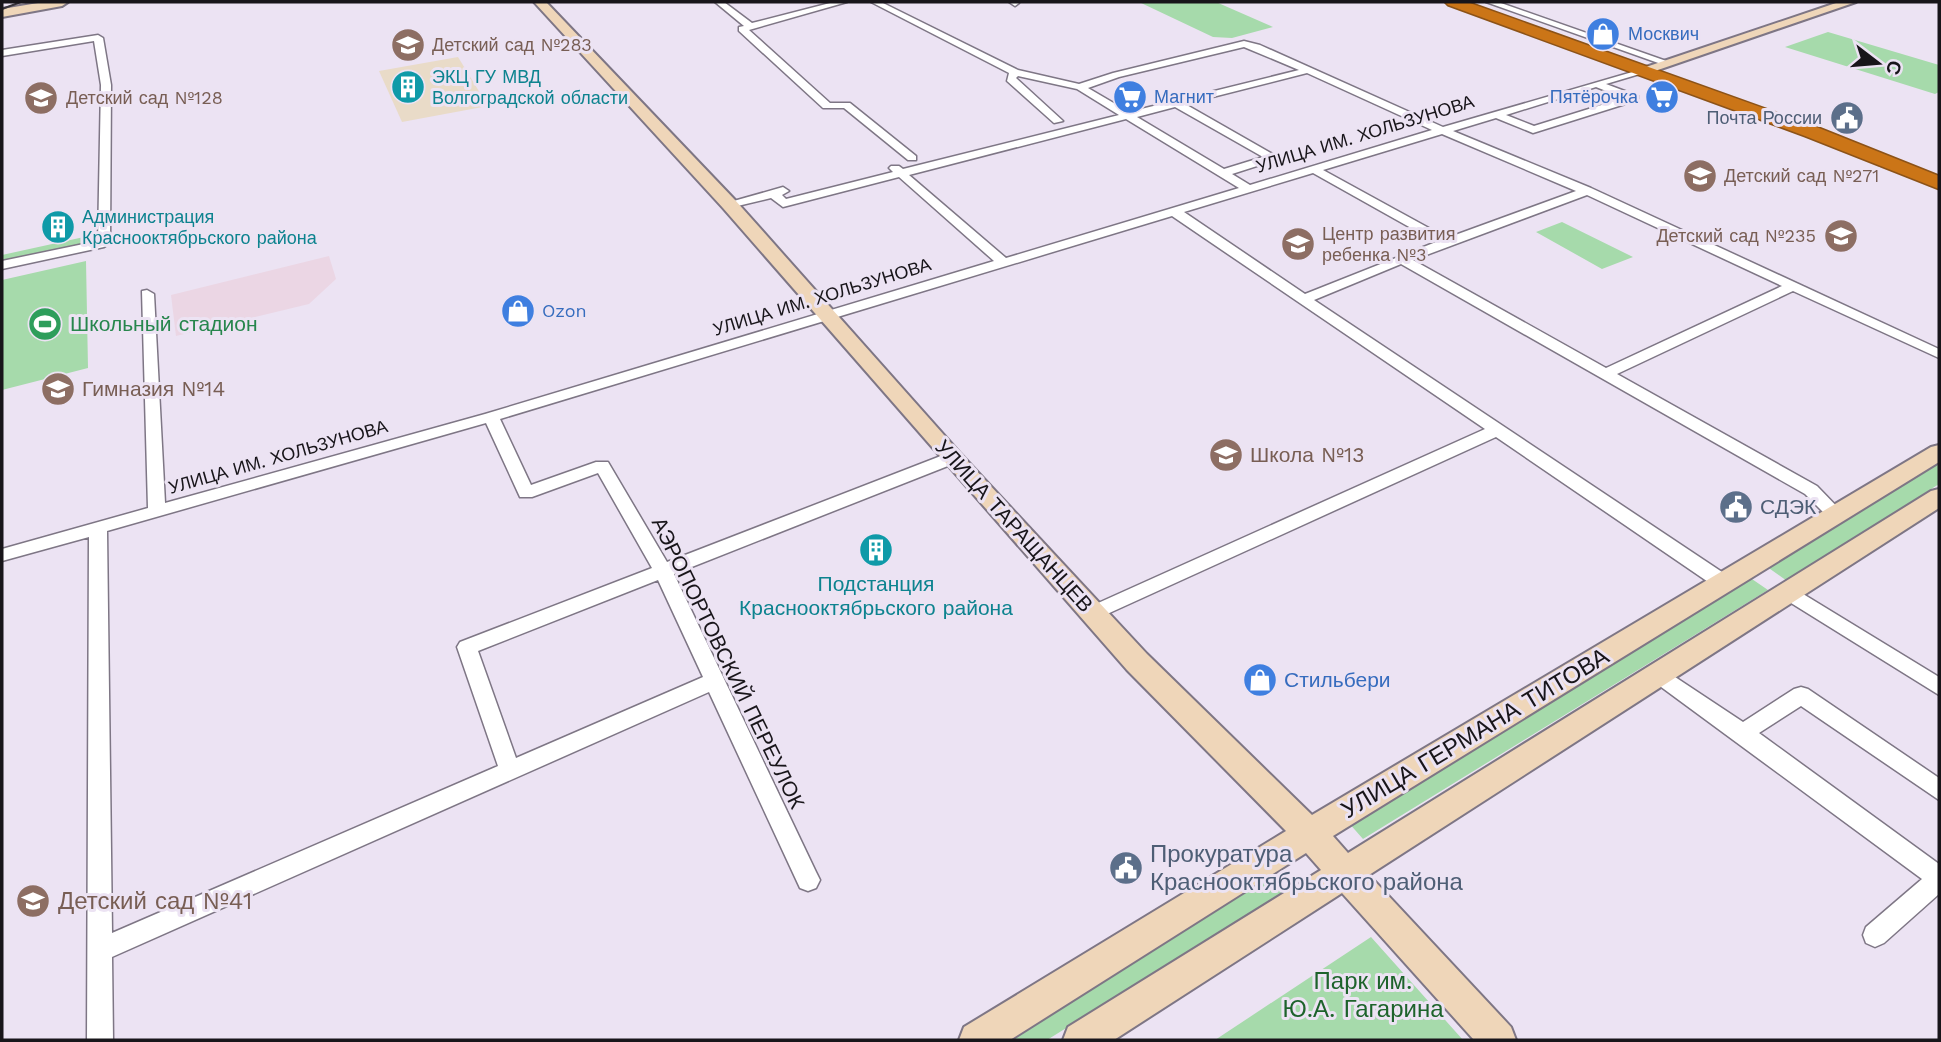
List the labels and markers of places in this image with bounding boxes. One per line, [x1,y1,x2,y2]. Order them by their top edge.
shop icon: Москвич [1584,15,1622,53]
place label: Москвич [1628,23,1699,44]
school or university icon: Детский сад №283 [389,26,427,64]
place label: Детский сад №283 [432,34,592,55]
place label: ЭКЦ ГУ МВД Волгоградской области [432,66,628,108]
building icon: ЭКЦ ГУ МВД Волгоградской области [389,68,427,106]
supermarket icon: Магнит [1111,78,1149,116]
supermarket icon: Пятёрочка [1643,78,1681,116]
school or university icon: Детский сад №128 [22,79,60,117]
place label: Магнит [1154,86,1214,107]
place label: Пятёрочка [1550,86,1639,107]
place label: Детский сад №128 [66,87,223,108]
public building icon: Почта России [1828,99,1866,137]
place label: Почта России [1707,107,1822,128]
school or university icon: Детский сад №271 [1681,157,1719,195]
place label: Детский сад №271 [1724,165,1879,186]
place label: Администрация Краснооктябрьского района [82,206,318,248]
building icon: Администрация Краснооктябрьского района [39,208,77,246]
school or university icon: Детский сад №235 [1822,217,1860,255]
place label: Центр развития ребенка №3 [1322,223,1455,265]
school or university icon: Центр развития ребенка №3 [1279,225,1317,263]
place label: Детский сад №235 [1656,225,1816,246]
shop icon: Ozon [499,292,537,330]
place label: Ozon [542,300,587,321]
sports icon: Школьный стадион [26,305,64,343]
place label: Школьный стадион [70,311,258,336]
school or university icon: Гимназия №14 [39,370,77,408]
place label: Гимназия №14 [82,376,225,401]
school or university icon: Школа №13 [1207,436,1245,474]
place label: Школа №13 [1250,442,1364,467]
public building icon: СДЭК [1717,488,1755,526]
place label: СДЭК [1760,494,1817,519]
building icon: Подстанция Краснооктябрьского района [857,531,895,569]
place label: Подстанция Краснооктябрьского района [739,571,1013,620]
shop icon: Стильбери [1241,661,1279,699]
place label: Стильбери [1284,667,1391,692]
place label: Прокуратура Краснооктябрьского района [1150,840,1464,896]
public building icon: Прокуратура Краснооктябрьского района [1107,849,1145,887]
school or university icon: Детский сад №41 [14,882,52,920]
place label: Детский сад №41 [58,887,252,915]

